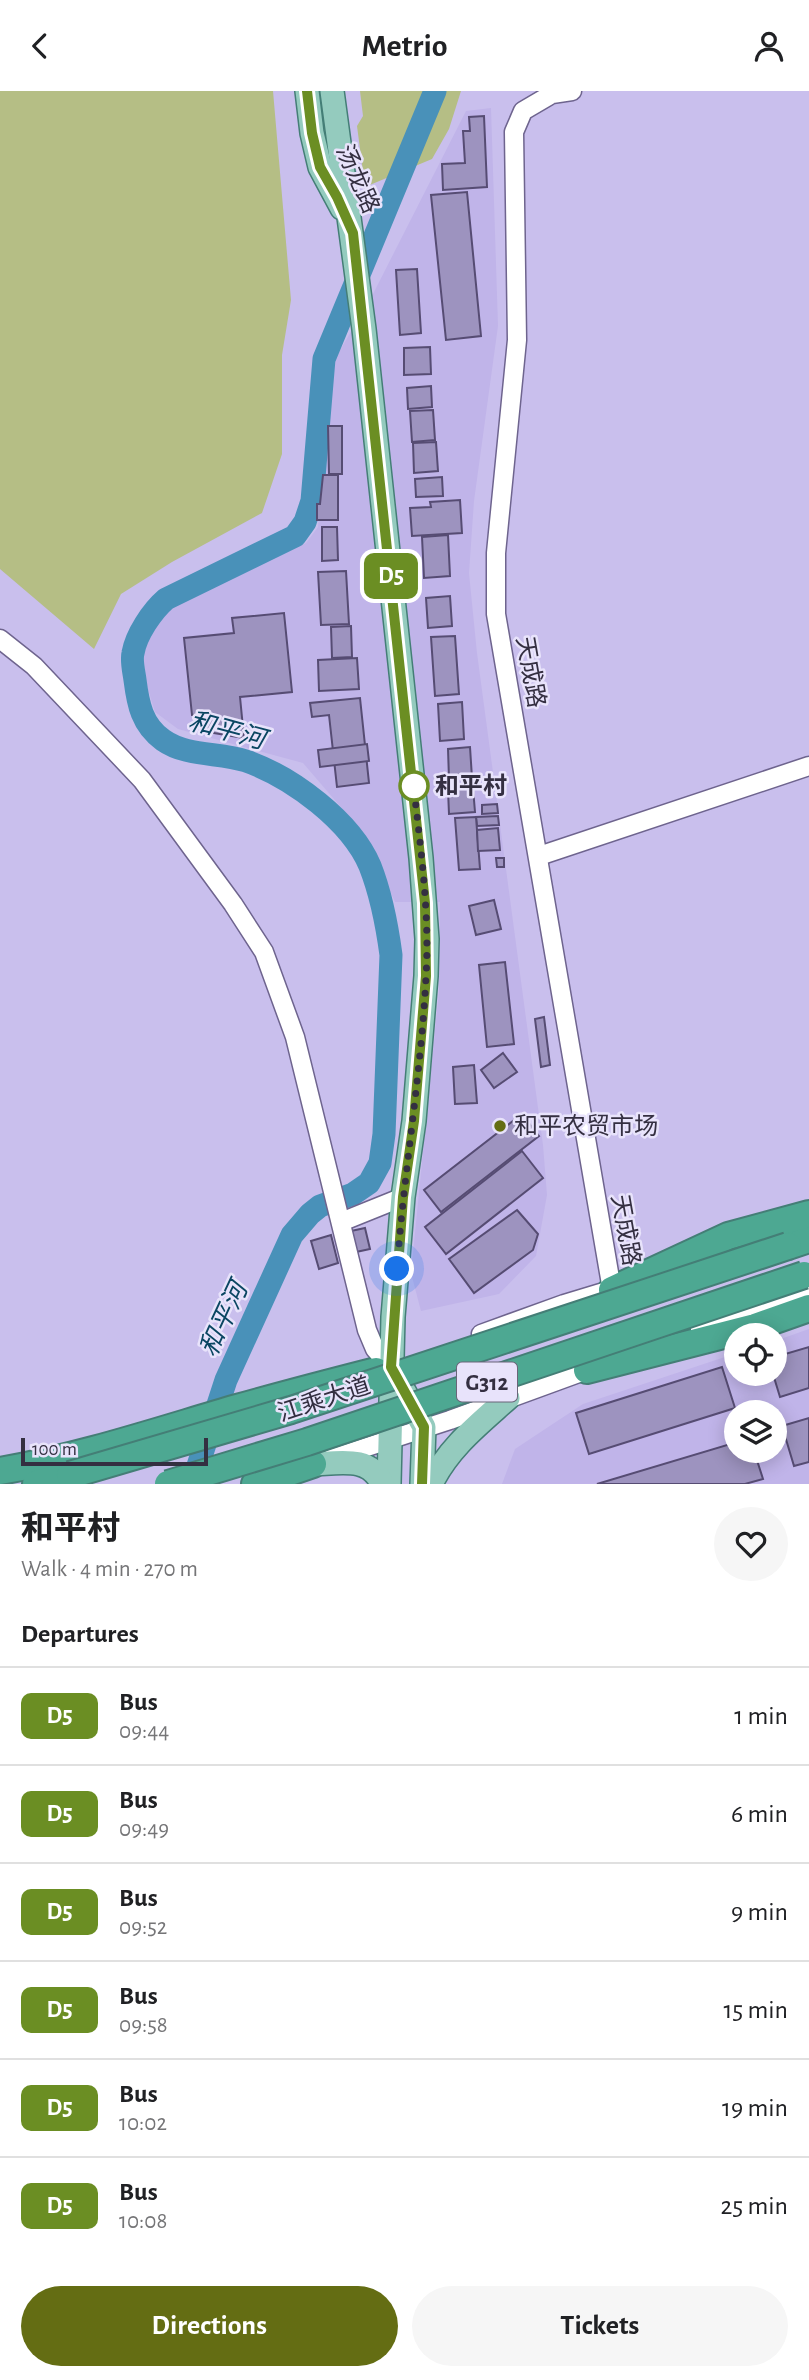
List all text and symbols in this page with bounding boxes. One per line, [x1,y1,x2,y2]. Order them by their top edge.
icon: back [21,27,59,65]
icon: person [750,27,788,65]
text: Metrio [361,30,448,62]
street label: 汤龙路 [331,141,385,217]
line badge: D5 [360,553,422,599]
text: D5 [378,564,404,588]
street label: 天成路 [512,634,550,710]
water label: 和平河 [186,707,273,755]
marker: 和平村 [399,771,429,801]
place label: 和平村 [435,773,507,799]
place label: 和平农贸市场 [514,1113,658,1139]
marker: 和平农贸市场 [492,1118,508,1134]
street label: 天成路 [607,1192,645,1268]
your location [379,1251,414,1286]
water label: 和平河 [195,1274,254,1360]
map controls [724,1323,787,1463]
button: locate [724,1323,787,1386]
road number: G312 [457,1363,517,1401]
street label: 江乘大道 [274,1372,374,1426]
button: layers [724,1400,787,1463]
scale bar [21,1435,208,1467]
text: 100 m [32,1440,77,1459]
button: heart [714,1507,788,1581]
text: 和平村 [21,1513,120,1546]
text: Walk · 4 min · 270 m [21,1558,198,1581]
text: Departures [21,1621,139,1647]
text: Bus [119,1689,158,1715]
text: 1 min [734,1703,788,1729]
text: D5 [46,1704,73,1728]
text: 09:44 [119,1720,169,1743]
text: Bus [119,1787,158,1813]
text: 6 min [731,1801,788,1827]
text: D5 [46,1802,73,1826]
text: 09:49 [119,1818,169,1841]
text: Bus [119,1885,158,1911]
text: 9 min [731,1899,788,1925]
text: D5 [46,1900,73,1924]
text: 09:52 [119,1916,167,1939]
text: Bus [119,1983,158,2009]
text: 15 min [723,1997,788,2023]
text: D5 [46,1998,73,2022]
text: 09:58 [119,2014,168,2037]
text: Bus [119,2081,158,2107]
text: 19 min [722,2095,788,2121]
text: D5 [46,2096,73,2120]
text: 10:02 [119,2112,167,2135]
text: Bus [119,2179,158,2205]
text: 25 min [721,2193,788,2219]
text: D5 [46,2194,73,2218]
text: 10:08 [119,2210,167,2233]
button: Directions [21,2286,398,2366]
button: Tickets [412,2286,788,2366]

